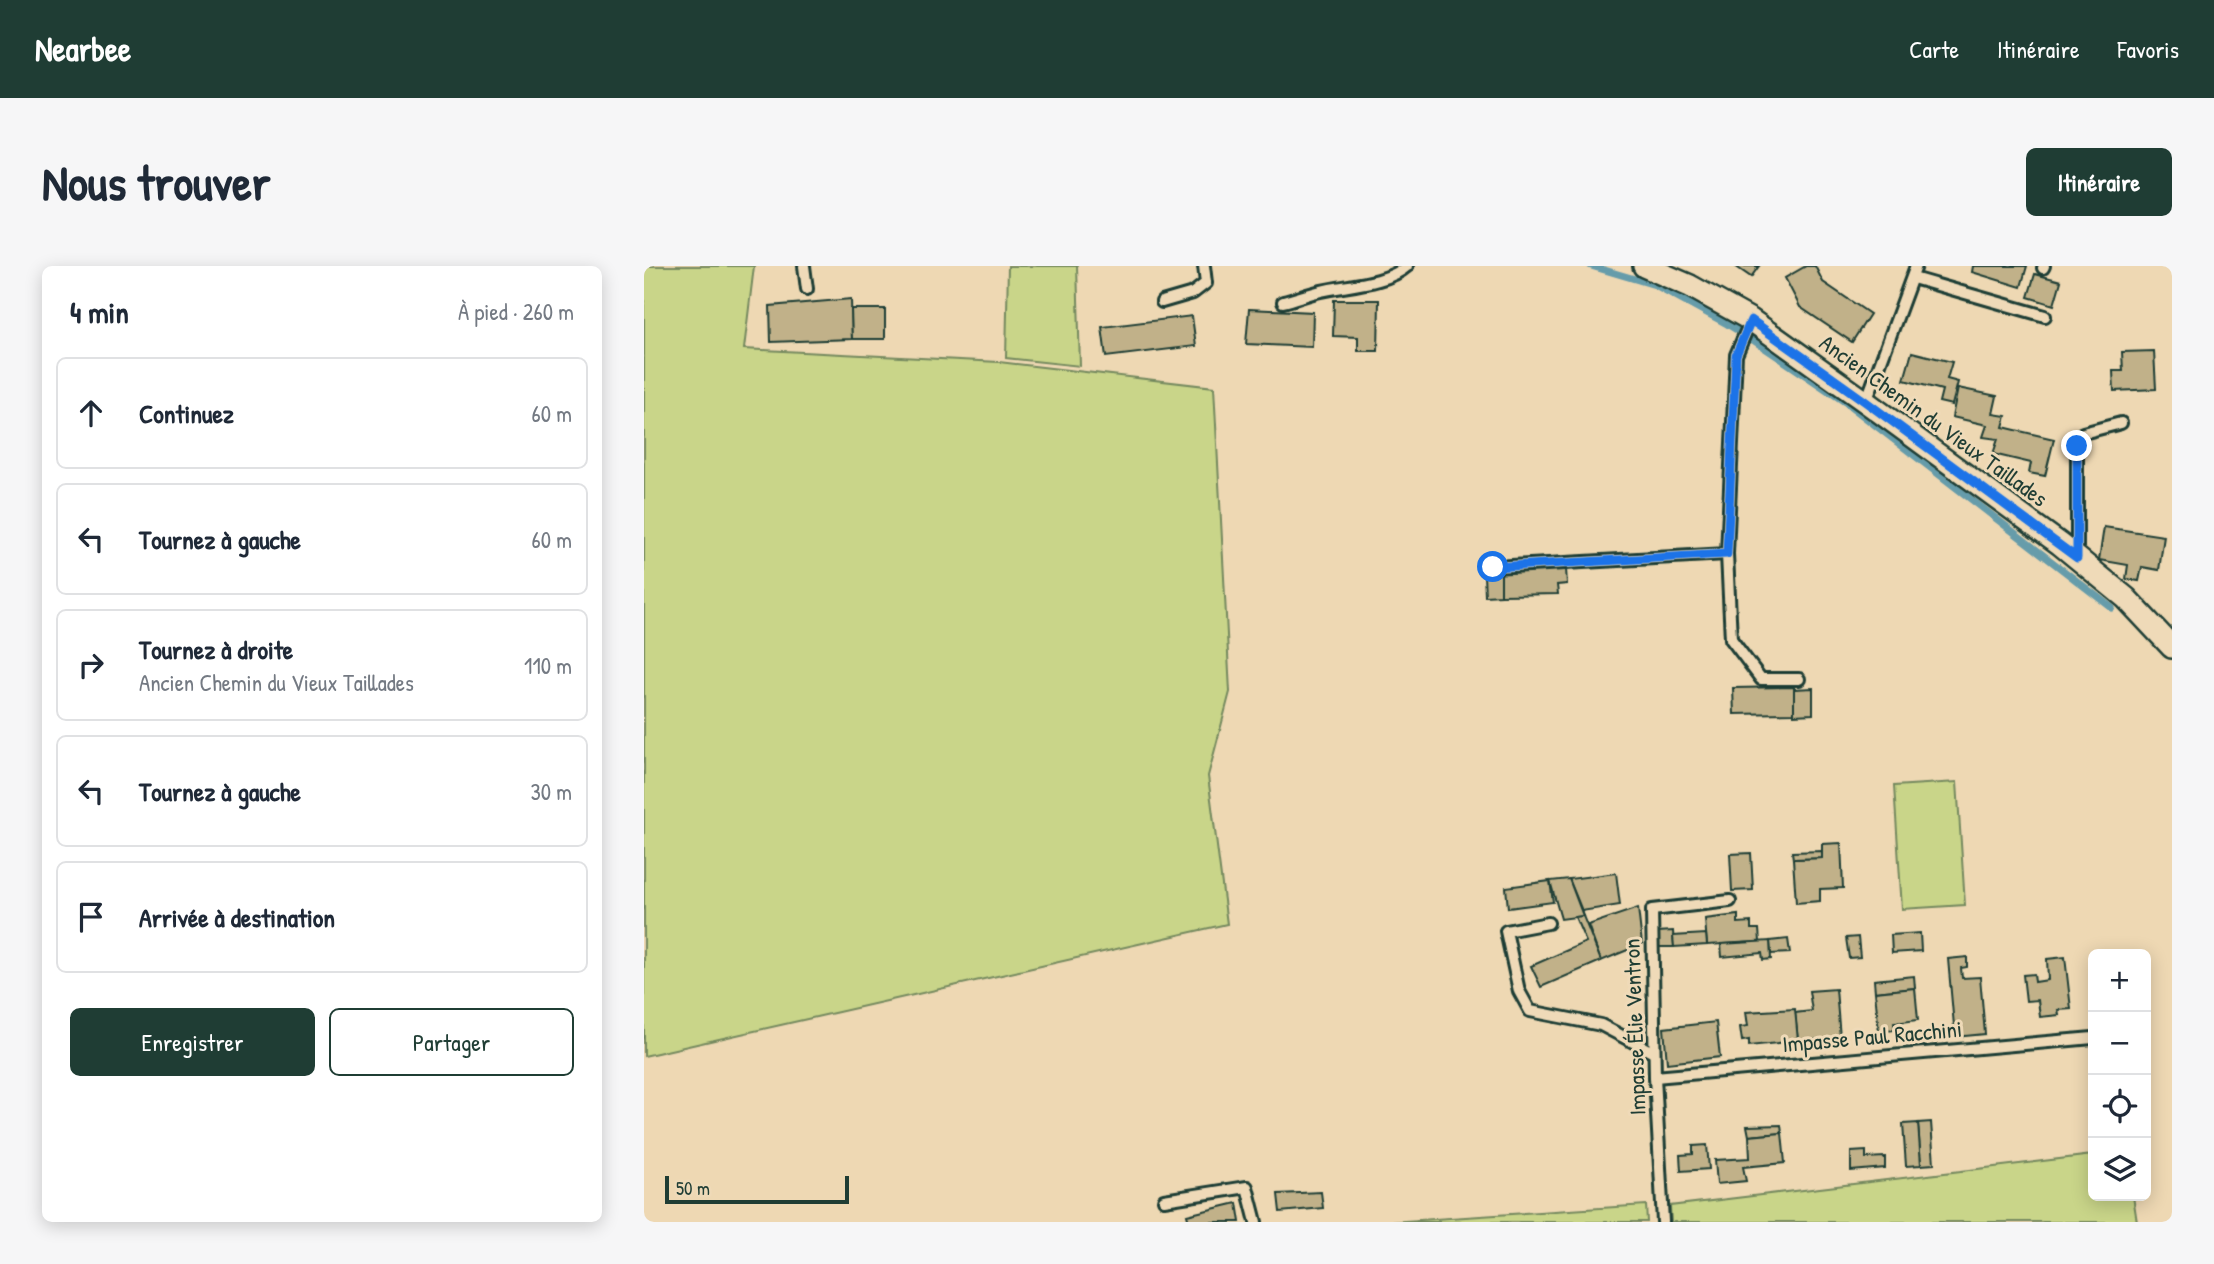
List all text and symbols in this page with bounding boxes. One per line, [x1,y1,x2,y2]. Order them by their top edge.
text: Nearbee [35,27,131,71]
text: Carte [1909,33,1959,65]
text: Itinéraire [1997,33,2079,65]
text: Favoris [2117,33,2179,65]
button: Itinéraire [2026,148,2172,216]
text: Nous trouver [42,149,271,215]
text: 4 min [70,292,129,332]
text: À pied · 260 m [458,296,574,327]
street label: Ancien Chemin du Vieux Taillades [1814,327,2054,513]
icon: ahead [72,394,110,432]
text: Continuez [139,396,234,431]
text: 60 m [532,398,572,429]
route end [2061,430,2092,461]
icon: left [72,520,110,558]
text: Tournez à gauche [139,522,301,557]
text: 60 m [532,524,572,555]
route start [1477,551,1508,582]
text: Tournez à droite [139,632,293,667]
icon: right [72,646,110,684]
text: 110 m [524,650,572,681]
text: Ancien Chemin du Vieux Taillades [139,667,414,698]
icon: left [72,772,110,810]
text: Tournez à gauche [139,774,301,809]
text: 30 m [530,776,572,807]
icon: arrive [72,898,110,936]
text: Arrivée à destination [139,900,335,935]
street label: Impasse Élie Ventron [1615,938,1653,1116]
map controls [2088,949,2151,1201]
button: + [2088,949,2151,1012]
button: Enregistrer [70,1008,315,1076]
button: Partager [329,1008,574,1076]
button: − [2088,1012,2151,1075]
street label: Impasse Paul Racchini [1781,1013,1963,1059]
button: locate [2088,1075,2151,1138]
button: layers [2088,1138,2151,1201]
scale bar [665,1173,849,1205]
text: 50 m [676,1175,710,1201]

